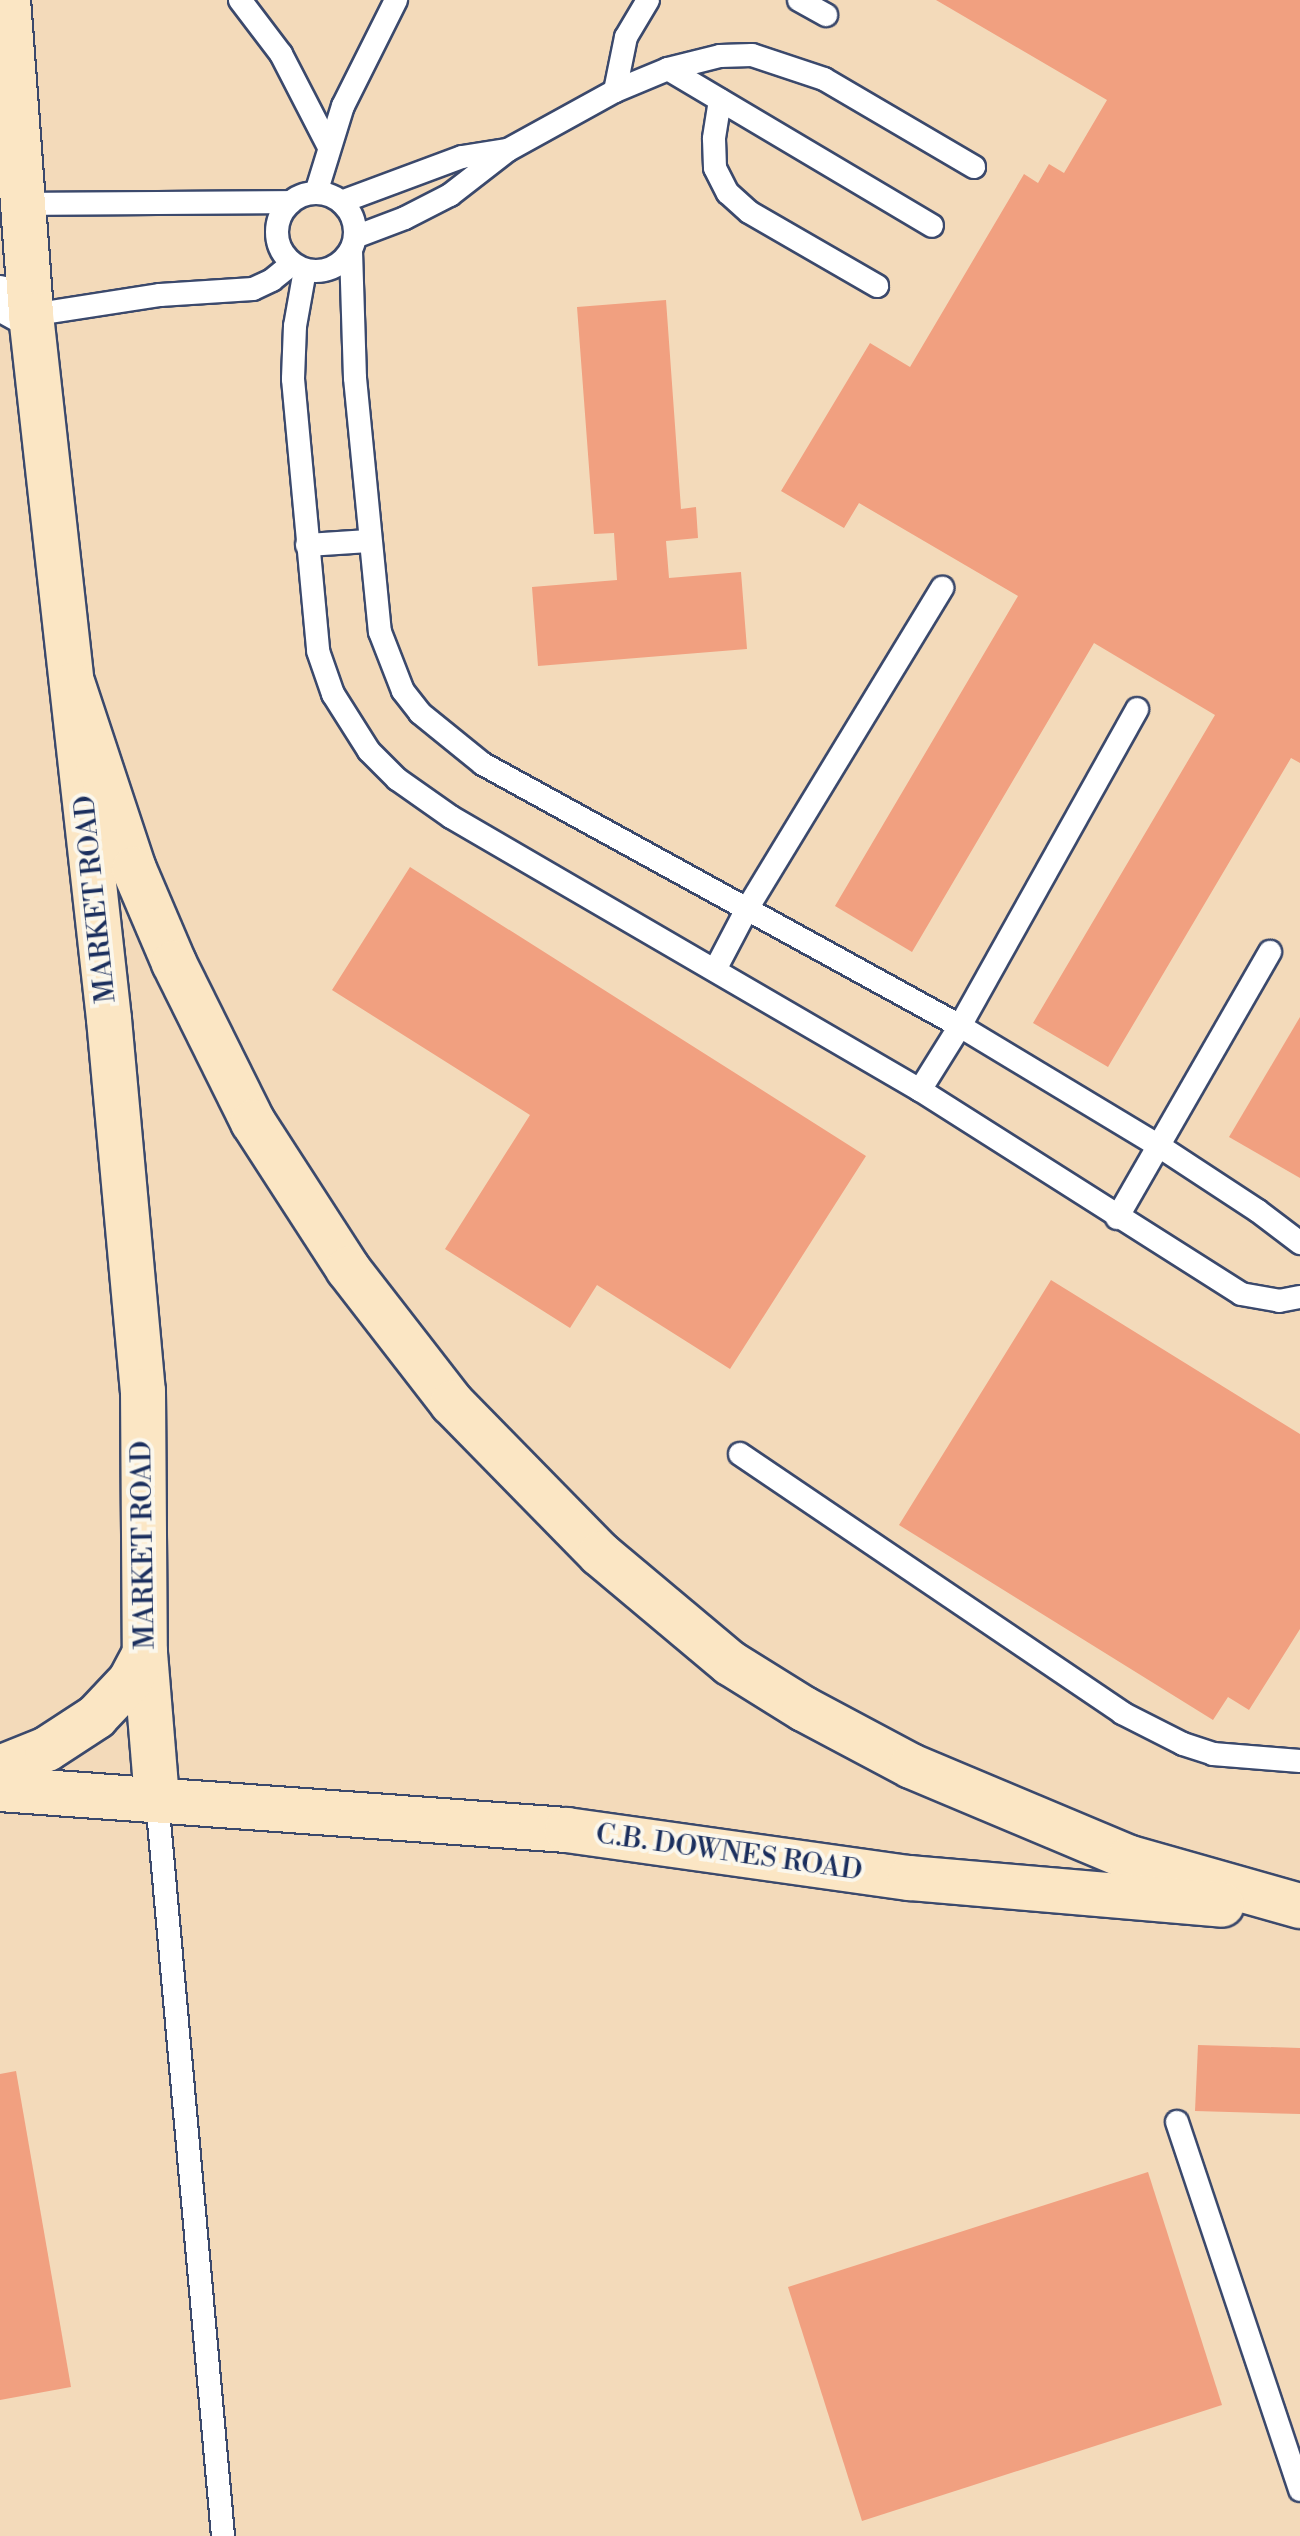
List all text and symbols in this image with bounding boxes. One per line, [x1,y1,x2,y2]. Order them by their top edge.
street label: MARKET ROAD [68,793,124,1005]
street label: MARKET ROAD [125,1440,163,1650]
street label: C.B. DOWNES ROAD [594,1818,864,1888]

